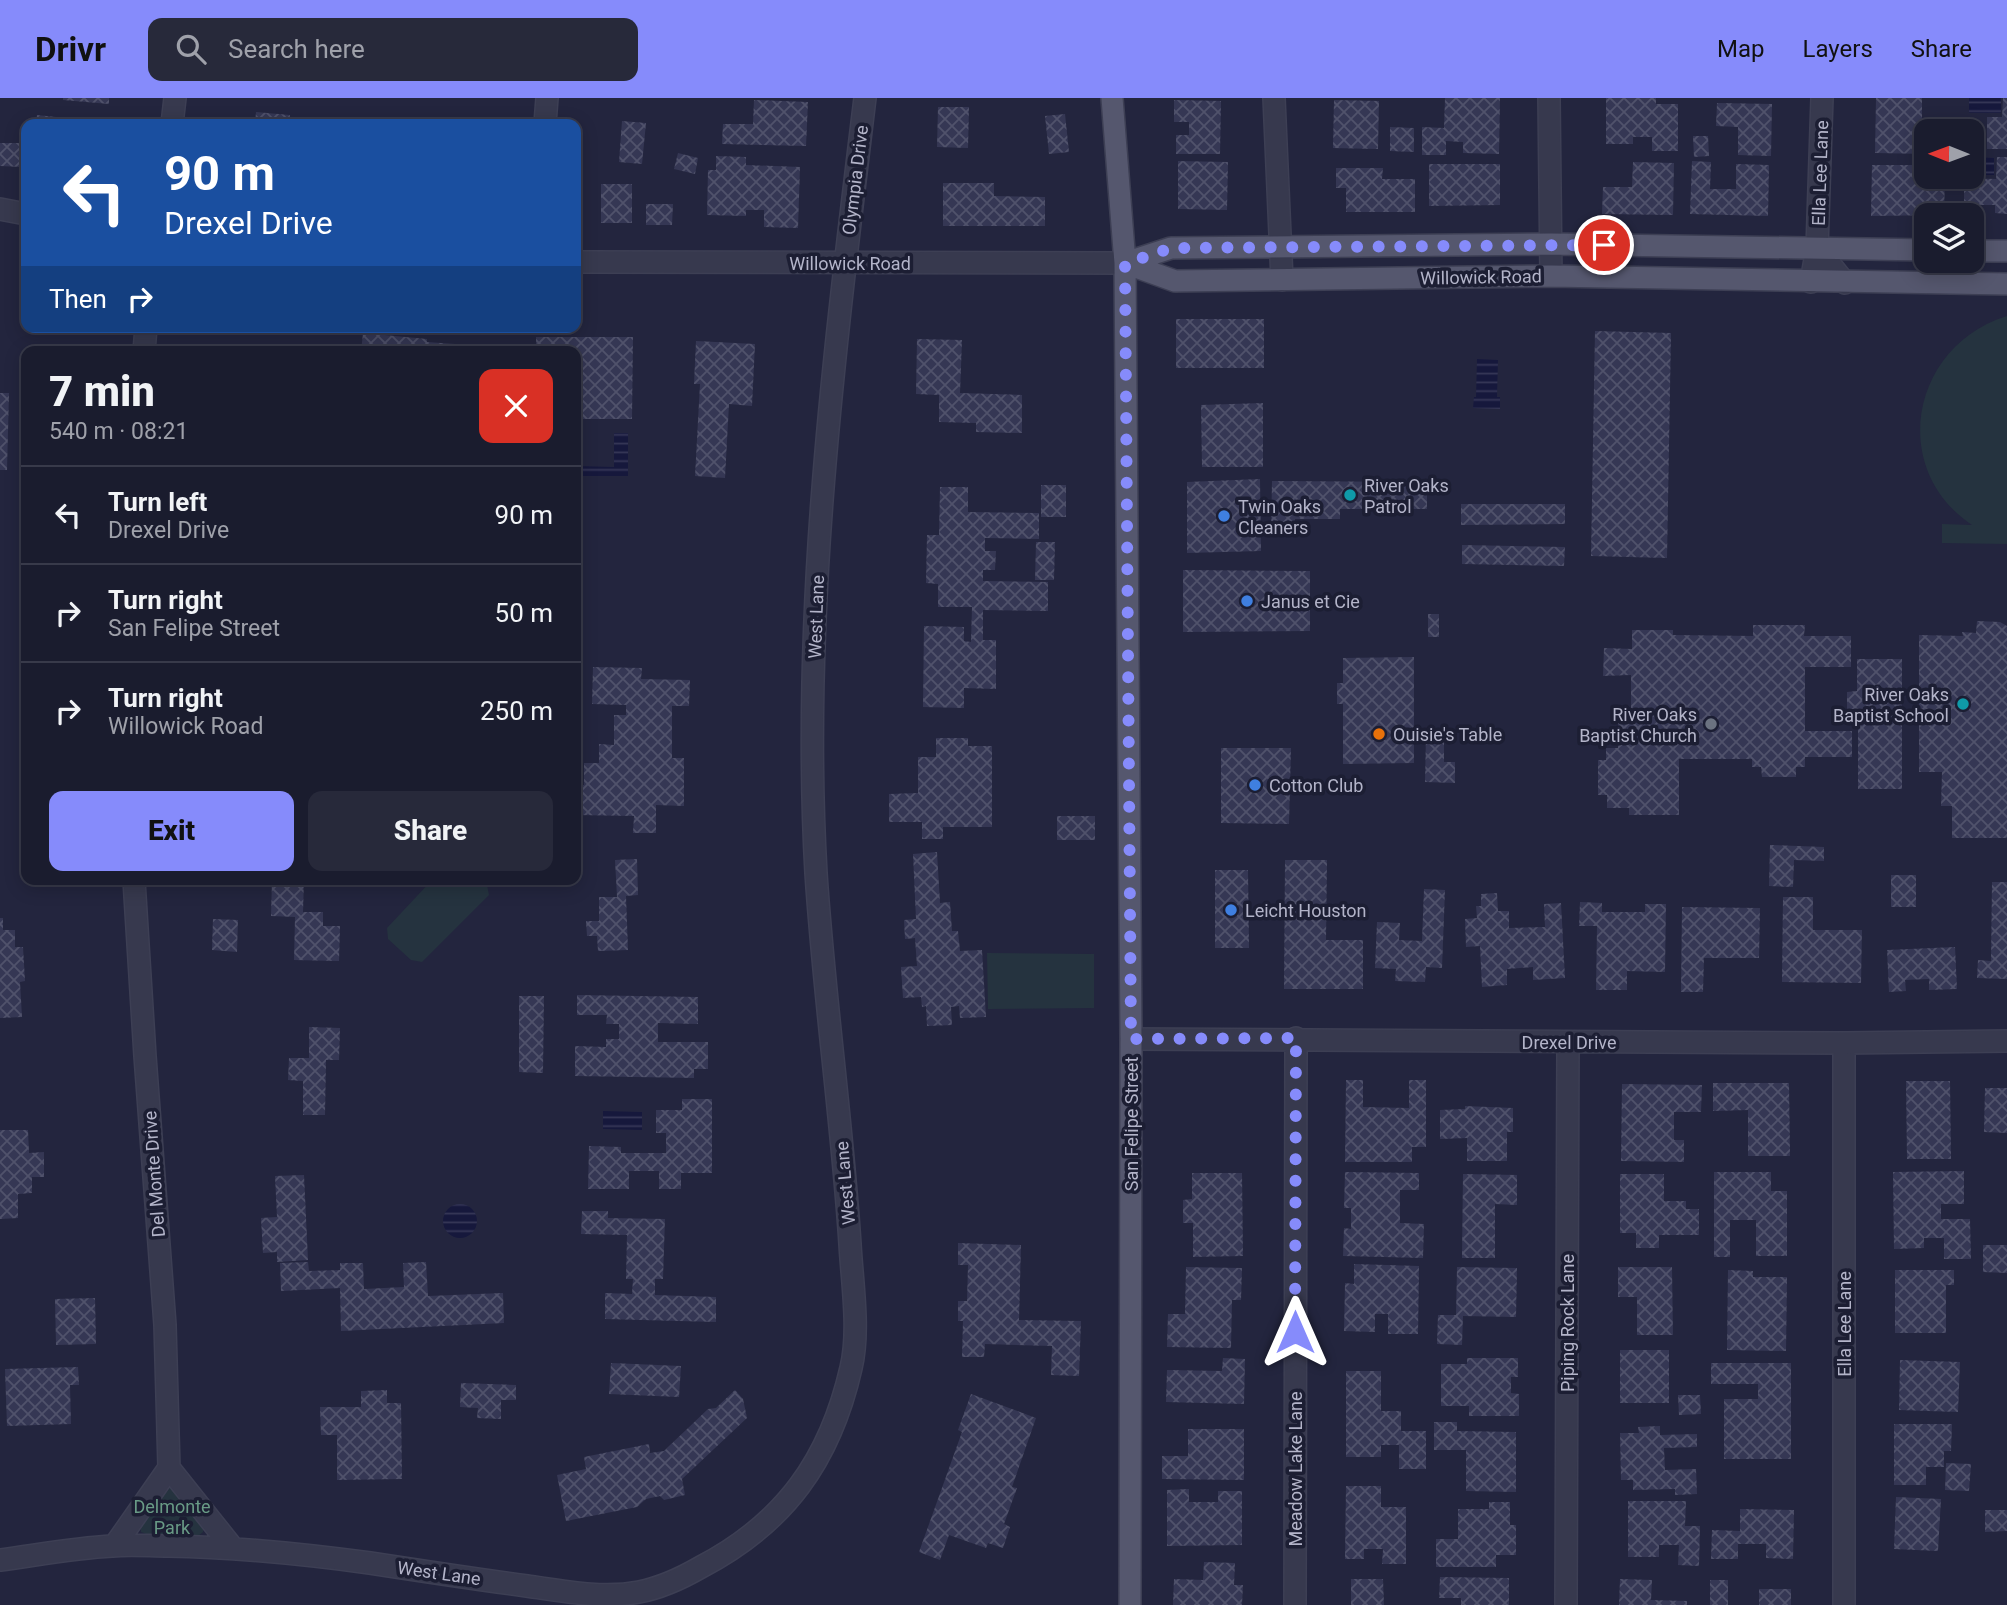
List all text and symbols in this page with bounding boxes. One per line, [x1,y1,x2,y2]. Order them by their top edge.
search box [148,18,638,81]
text: Drivr [35,30,106,69]
icon: search [172,30,210,68]
text: Search here [228,34,365,64]
text: Map [1717,35,1765,63]
text: Layers [1803,35,1873,63]
text: Share [1911,35,1972,63]
north arrow [1914,119,1984,189]
map controls [1914,119,1984,273]
street label: Ella Lee Lane [1808,120,1832,226]
street label: Olympia Drive [838,124,872,236]
text: 90 m [164,145,275,202]
icon: left [49,147,140,238]
button: layers [1914,203,1984,273]
text: Drexel Drive [164,204,333,242]
pin [1574,215,1634,275]
icon: arrive [1585,226,1623,264]
street label: Willowick Road [789,253,911,274]
street label: Willowick Road [1420,265,1542,289]
icon: right [121,280,159,318]
text: Then [49,284,107,314]
text: 7 min [49,367,155,416]
button: close [479,369,553,443]
text: 540 m · 08:21 [49,418,188,445]
place label: River Oaks Patrol [1364,475,1449,517]
text: Turn left [108,487,207,517]
marker: River Oaks Patrol [1342,487,1358,503]
icon: left [49,496,87,534]
place label: Twin Oaks Cleaners [1238,496,1321,538]
text: 90 m [495,500,553,530]
marker: Twin Oaks Cleaners [1216,508,1232,524]
text: Drexel Drive [108,517,229,544]
street label: West Lane [804,575,828,659]
text: Turn right [108,585,223,615]
place label: Janus et Cie [1261,591,1360,612]
marker: Janus et Cie [1239,593,1255,609]
icon: right [49,594,87,632]
text: 50 m [495,598,553,628]
text: San Felipe Street [108,615,280,642]
text: Turn right [108,683,223,713]
place label: River Oaks Baptist School [1833,684,1949,726]
icon: right [49,692,87,730]
text: 250 m [480,696,553,726]
marker: River Oaks Baptist School [1955,696,1971,712]
place label: River Oaks Baptist Church [1579,704,1697,746]
text: Willowick Road [108,713,263,740]
marker: River Oaks Baptist Church [1703,716,1719,732]
place label: Ouisie's Table [1393,724,1502,745]
marker: Ouisie's Table [1371,726,1387,742]
place label: Cotton Club [1269,775,1363,796]
marker: Cotton Club [1247,777,1263,793]
button: Exit [49,791,294,871]
button: Share [308,791,553,871]
place label: Leicht Houston [1245,900,1367,921]
marker: Leicht Houston [1223,902,1239,918]
street label: Drexel Drive [1522,1032,1616,1053]
street label: San Felipe Street [1121,1057,1142,1191]
street label: Del Monte Drive [139,1110,169,1238]
street label: West Lane [831,1140,859,1226]
street label: Piping Rock Lane [1557,1254,1578,1392]
street label: Ella Lee Lane [1834,1271,1855,1377]
position arrow [1258,1295,1332,1369]
street label: Meadow Lake Lane [1285,1392,1306,1546]
park label: Delmonte Park [133,1496,211,1538]
street label: West Lane [396,1557,482,1589]

